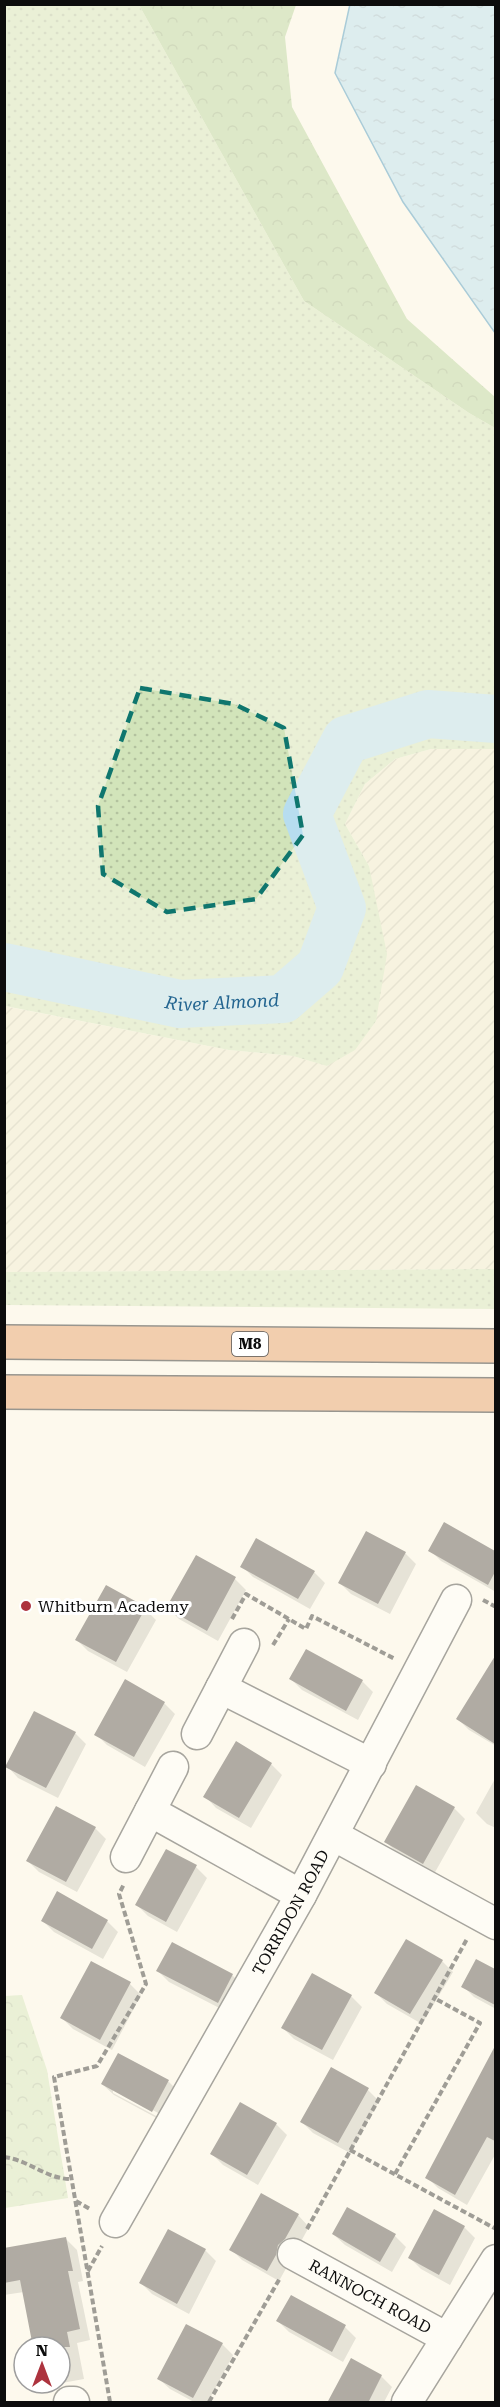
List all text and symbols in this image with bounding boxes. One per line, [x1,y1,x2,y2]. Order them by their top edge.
water label: River Almond [162,989,280,1015]
road number: M8 [232,1332,268,1356]
place label: Whitburn Academy [38,1597,189,1616]
marker: Whitburn Academy [19,1599,33,1613]
street label: TORRIDON ROAD [248,1846,333,1978]
street label: RANNOCH ROAD [306,2255,435,2337]
north arrow [12,2335,72,2395]
text: N [36,2341,48,2360]

